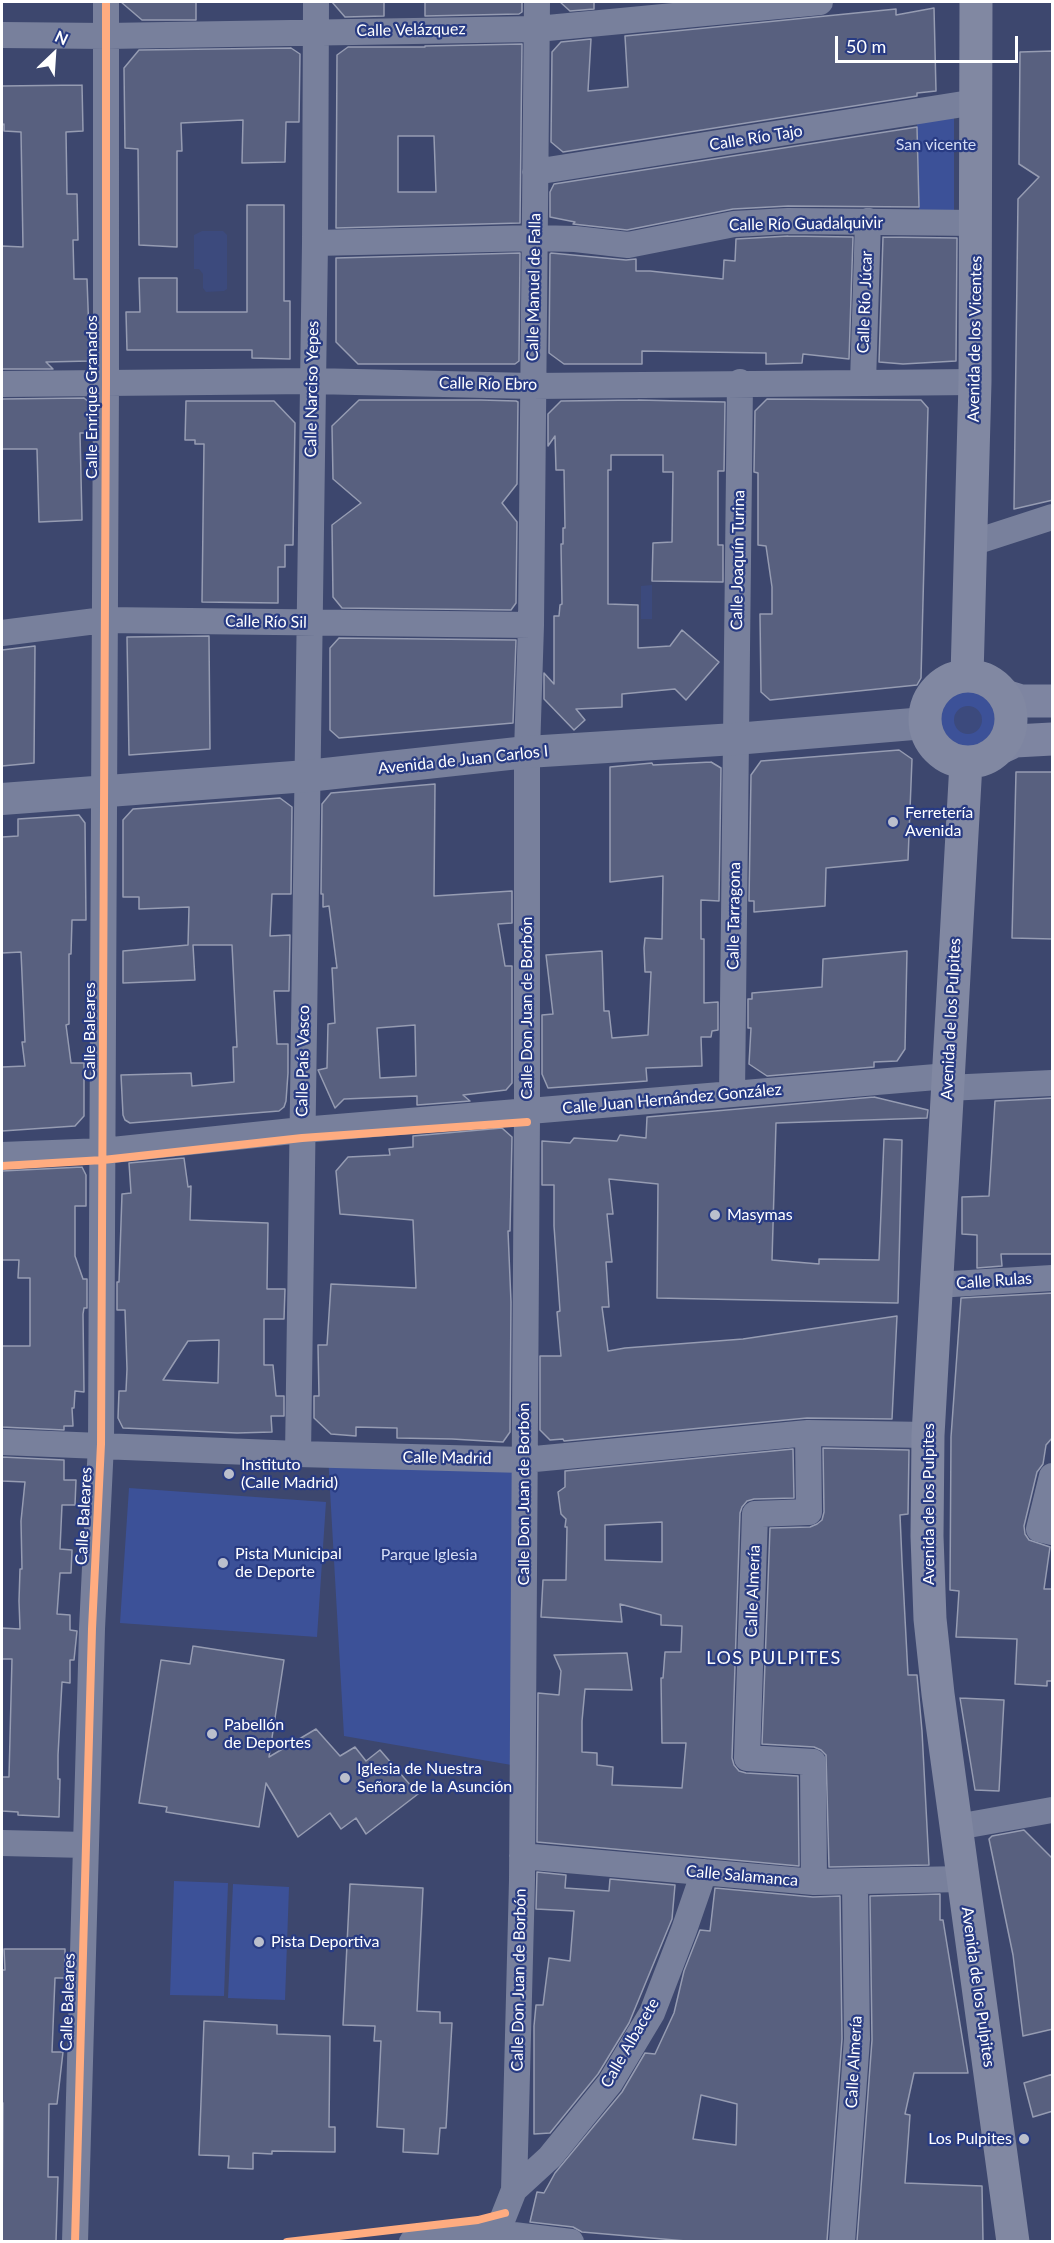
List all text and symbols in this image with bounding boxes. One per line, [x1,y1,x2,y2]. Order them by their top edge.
street label: Calle Velázquez [356,19,466,41]
north arrow [24,24,84,84]
scale bar [838,24,1021,62]
text: N [52,26,71,48]
text: 50 m [846,35,886,57]
street label: Calle Río Tajo [708,121,804,155]
park label: San vicente [896,135,976,155]
street label: Calle Manuel de Falla [523,213,545,361]
street label: Calle Río Guadalquivir [729,213,883,235]
street label: Calle Río Júcar [854,250,876,354]
street label: Avenida de los Vicentes [964,256,986,422]
street label: Calle Enrique Granados [82,315,102,479]
street label: Calle Narciso Yepes [301,320,323,458]
street label: Calle Río Ebro [439,374,537,394]
street label: Calle Joaquín Turina [727,490,749,630]
street label: Calle Río Sil [225,612,307,632]
street label: Avenida de Juan Carlos I [377,742,549,778]
place label: Ferretería Avenida [905,803,973,841]
marker: Ferretería Avenida [886,815,900,829]
street label: Calle Tarragona [723,862,745,970]
street label: Calle Don Juan de Borbón [517,917,537,1099]
street label: Avenida de los Pulpites [937,938,965,1100]
street label: Calle Baleares [80,982,100,1080]
street label: Calle País Vasco [292,1005,314,1117]
street label: Calle Juan Hernández González [561,1080,783,1118]
place label: Masymas [727,1205,793,1225]
marker: Masymas [708,1208,722,1222]
street label: Calle Rulas [955,1269,1033,1293]
street label: Calle Don Juan de Borbón [514,1403,534,1585]
street label: Avenida de los Pulpites [919,1423,939,1585]
street label: Calle Madrid [402,1448,492,1468]
place label: Instituto (Calle Madrid) [241,1455,338,1493]
street label: Calle Baleares [72,1467,96,1565]
marker: Instituto (Calle Madrid) [222,1467,236,1481]
place label: Pista Municipal de Deporte [235,1544,342,1582]
street label: Calle Almería [742,1544,764,1638]
park label: Parque Iglesia [381,1545,477,1565]
marker: Pista Municipal de Deporte [216,1556,230,1570]
district label: LOS PULPITES [706,1647,842,1669]
place label: Pabellón de Deportes [224,1715,311,1753]
marker: Pabellón de Deportes [205,1727,219,1741]
place label: Iglesia de Nuestra Señora de la Asunción [357,1759,512,1797]
marker: Iglesia de Nuestra Señora de la Asunción [338,1771,352,1785]
street label: Calle Salamanca [685,1862,799,1890]
street label: Calle Don Juan de Borbón [508,1888,530,2072]
street label: Avenida de los Pulpites [957,1905,999,2069]
place label: Pista Deportiva [271,1932,379,1952]
marker: Pista Deportiva [252,1935,266,1949]
street label: Calle Baleares [57,1953,79,2051]
street label: Calle Albacete [597,1995,663,2091]
street label: Calle Almería [842,2015,866,2109]
place label: Los Pulpites [928,2129,1012,2149]
marker: Los Pulpites [1017,2132,1031,2146]

